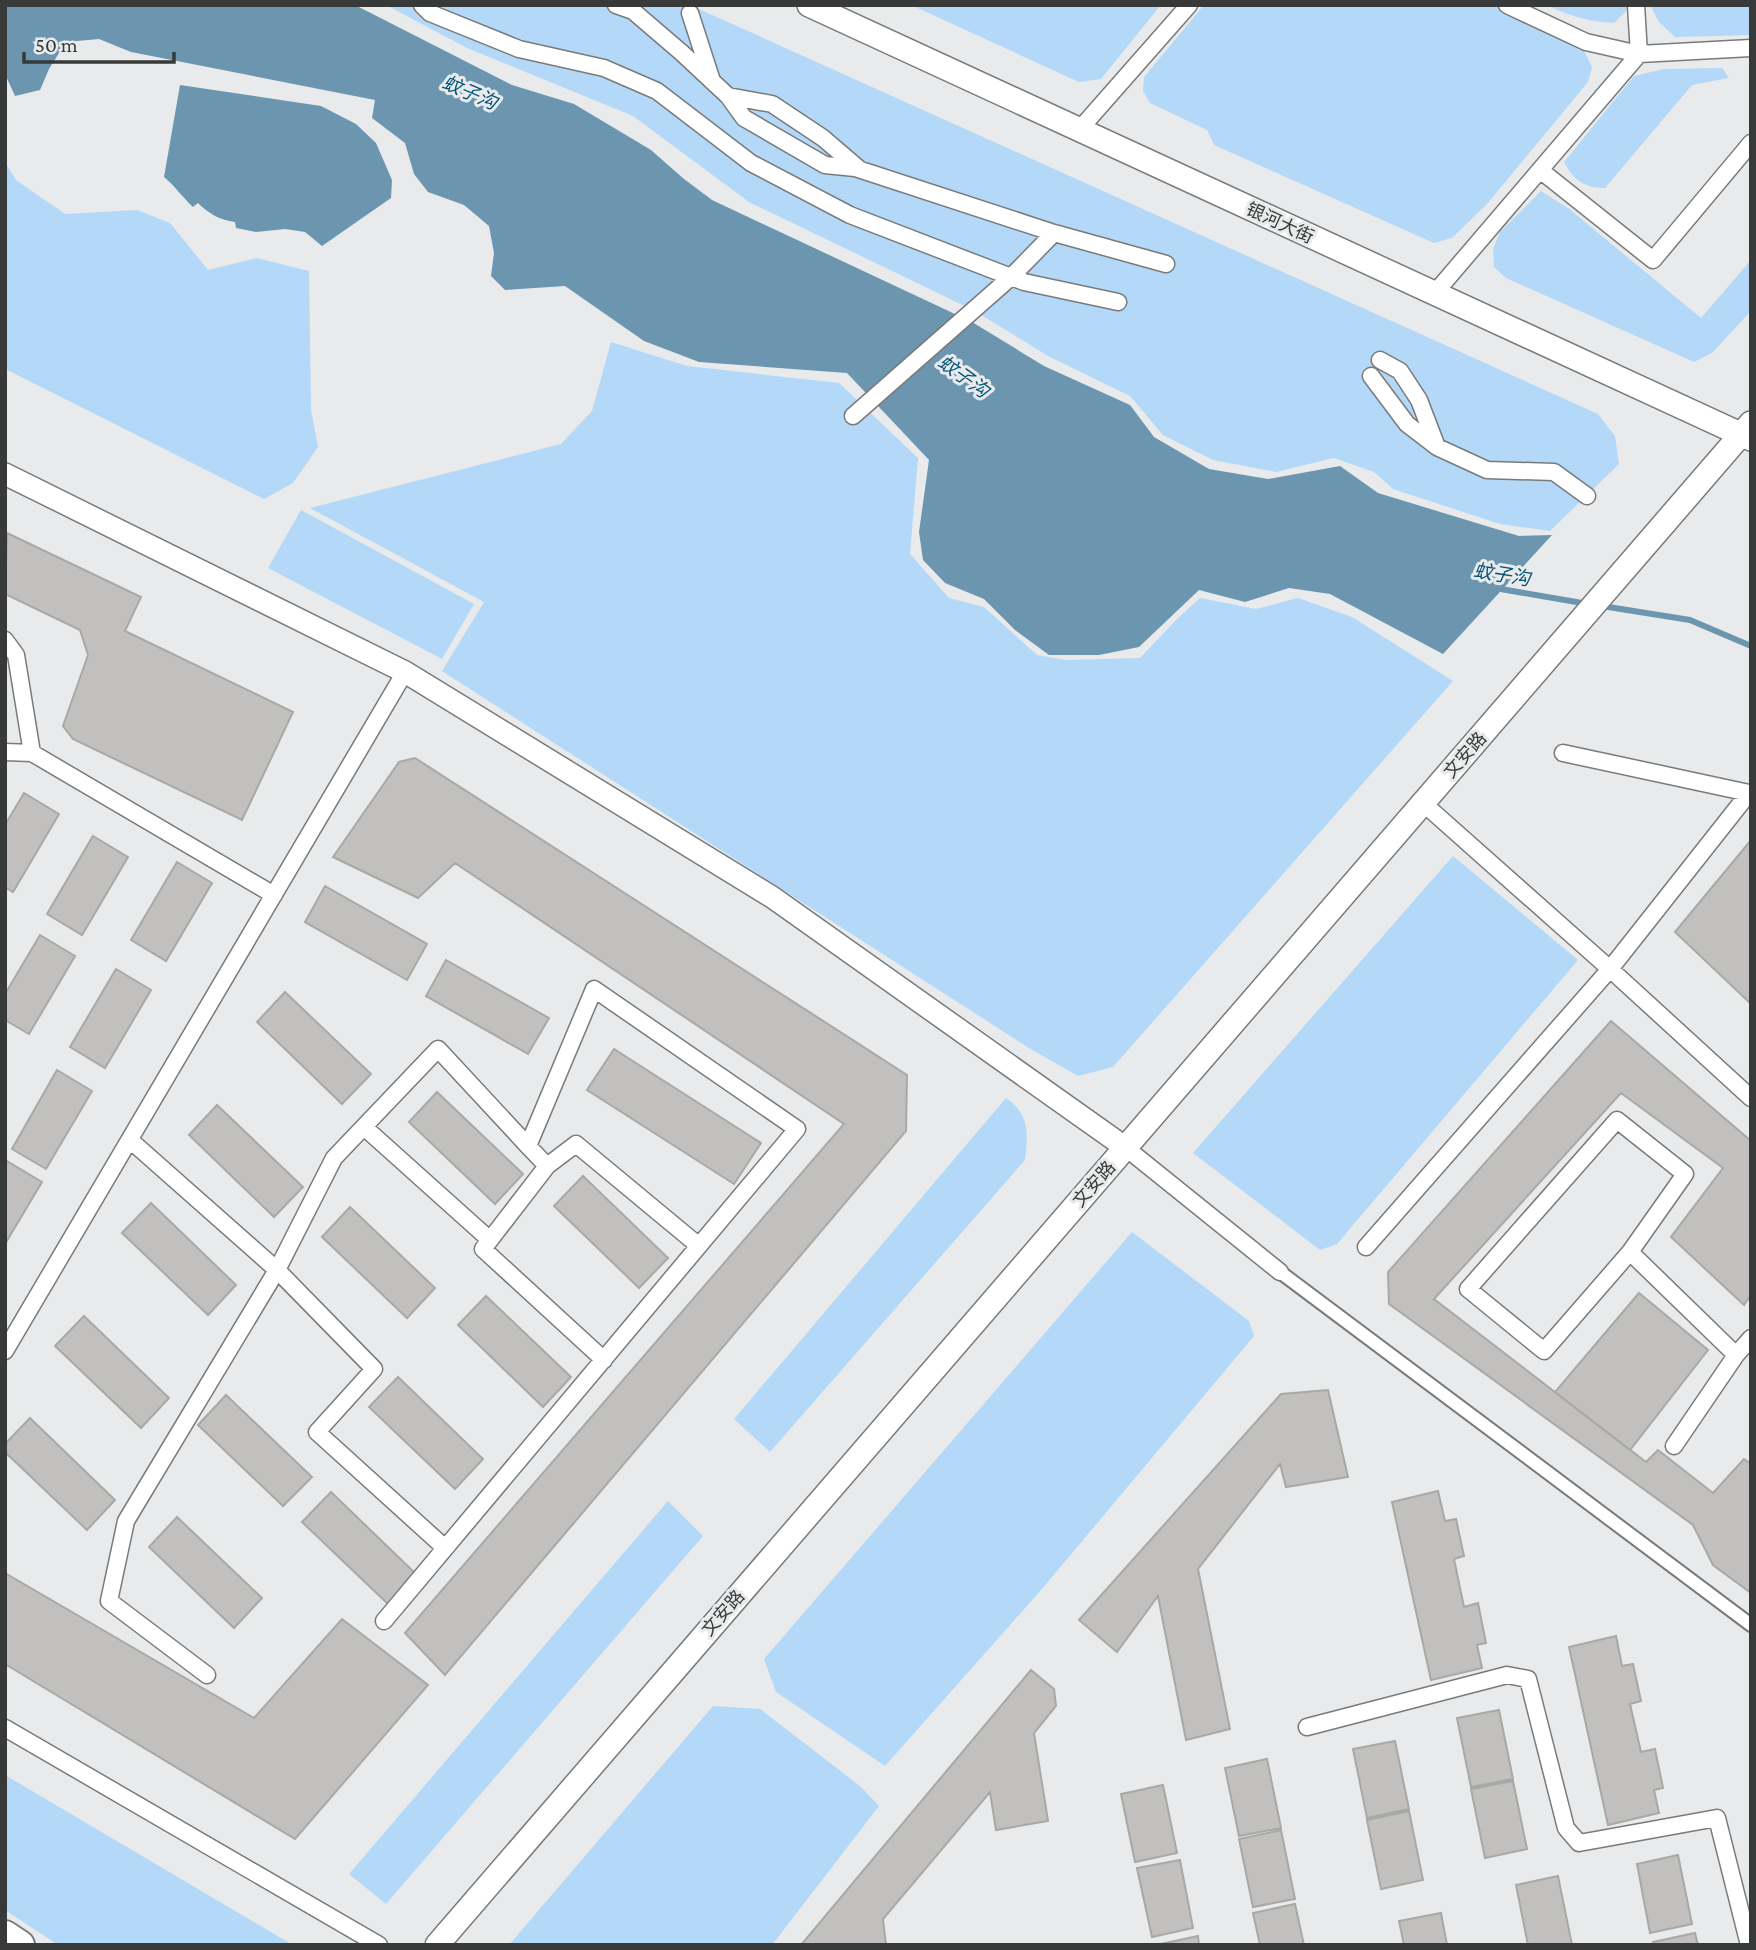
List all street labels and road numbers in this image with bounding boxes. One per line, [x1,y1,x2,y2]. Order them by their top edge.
street label: 银河大街 [1243,199,1317,247]
street label: 文安路 [1440,728,1490,782]
street label: 文安路 [1069,1157,1119,1211]
street label: 文安路 [698,1586,748,1640]

